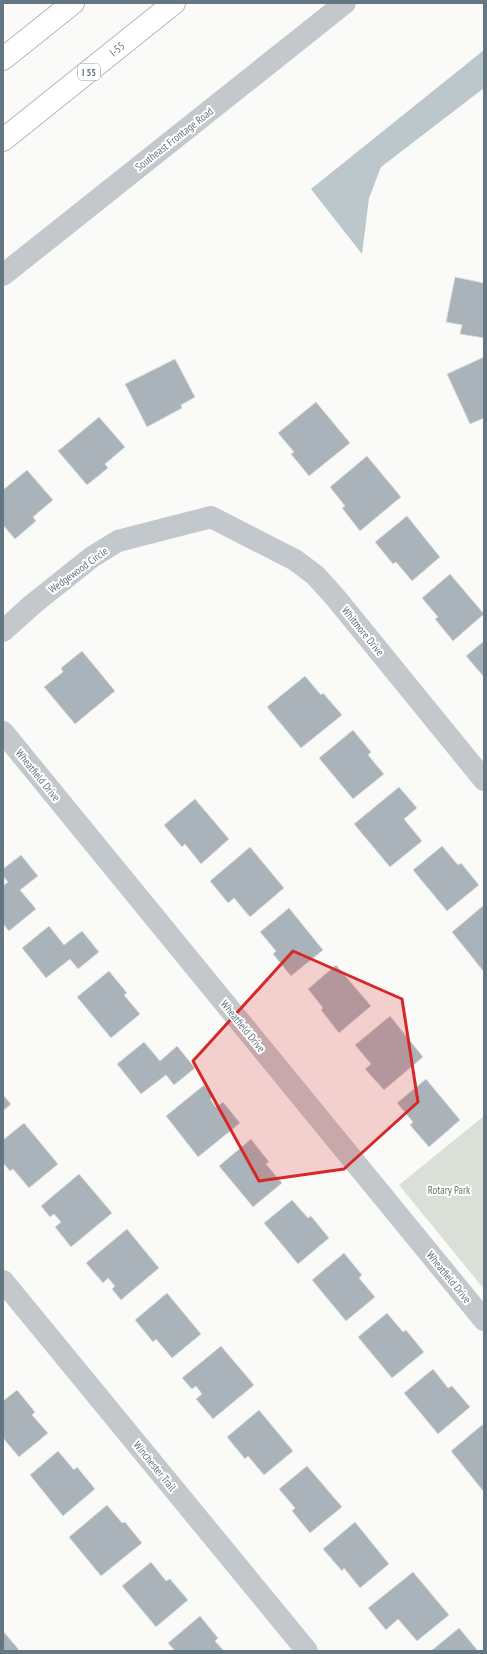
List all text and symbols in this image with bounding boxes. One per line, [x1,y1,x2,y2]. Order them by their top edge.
street label: I-55 [107,39,128,59]
road number: I 55 [78,64,100,80]
street label: Southeast Frontage Road [132,104,216,174]
street label: Wedgewood Circle [46,544,111,596]
street label: Whitmore Drive [339,603,387,659]
street label: Wheatfield Drive [13,746,64,804]
street label: Wheatfield Drive [218,997,269,1055]
park label: Rotary Park [428,1183,471,1197]
street label: Wheatfield Drive [424,1248,475,1306]
street label: Winchester Trail [131,1438,180,1494]

